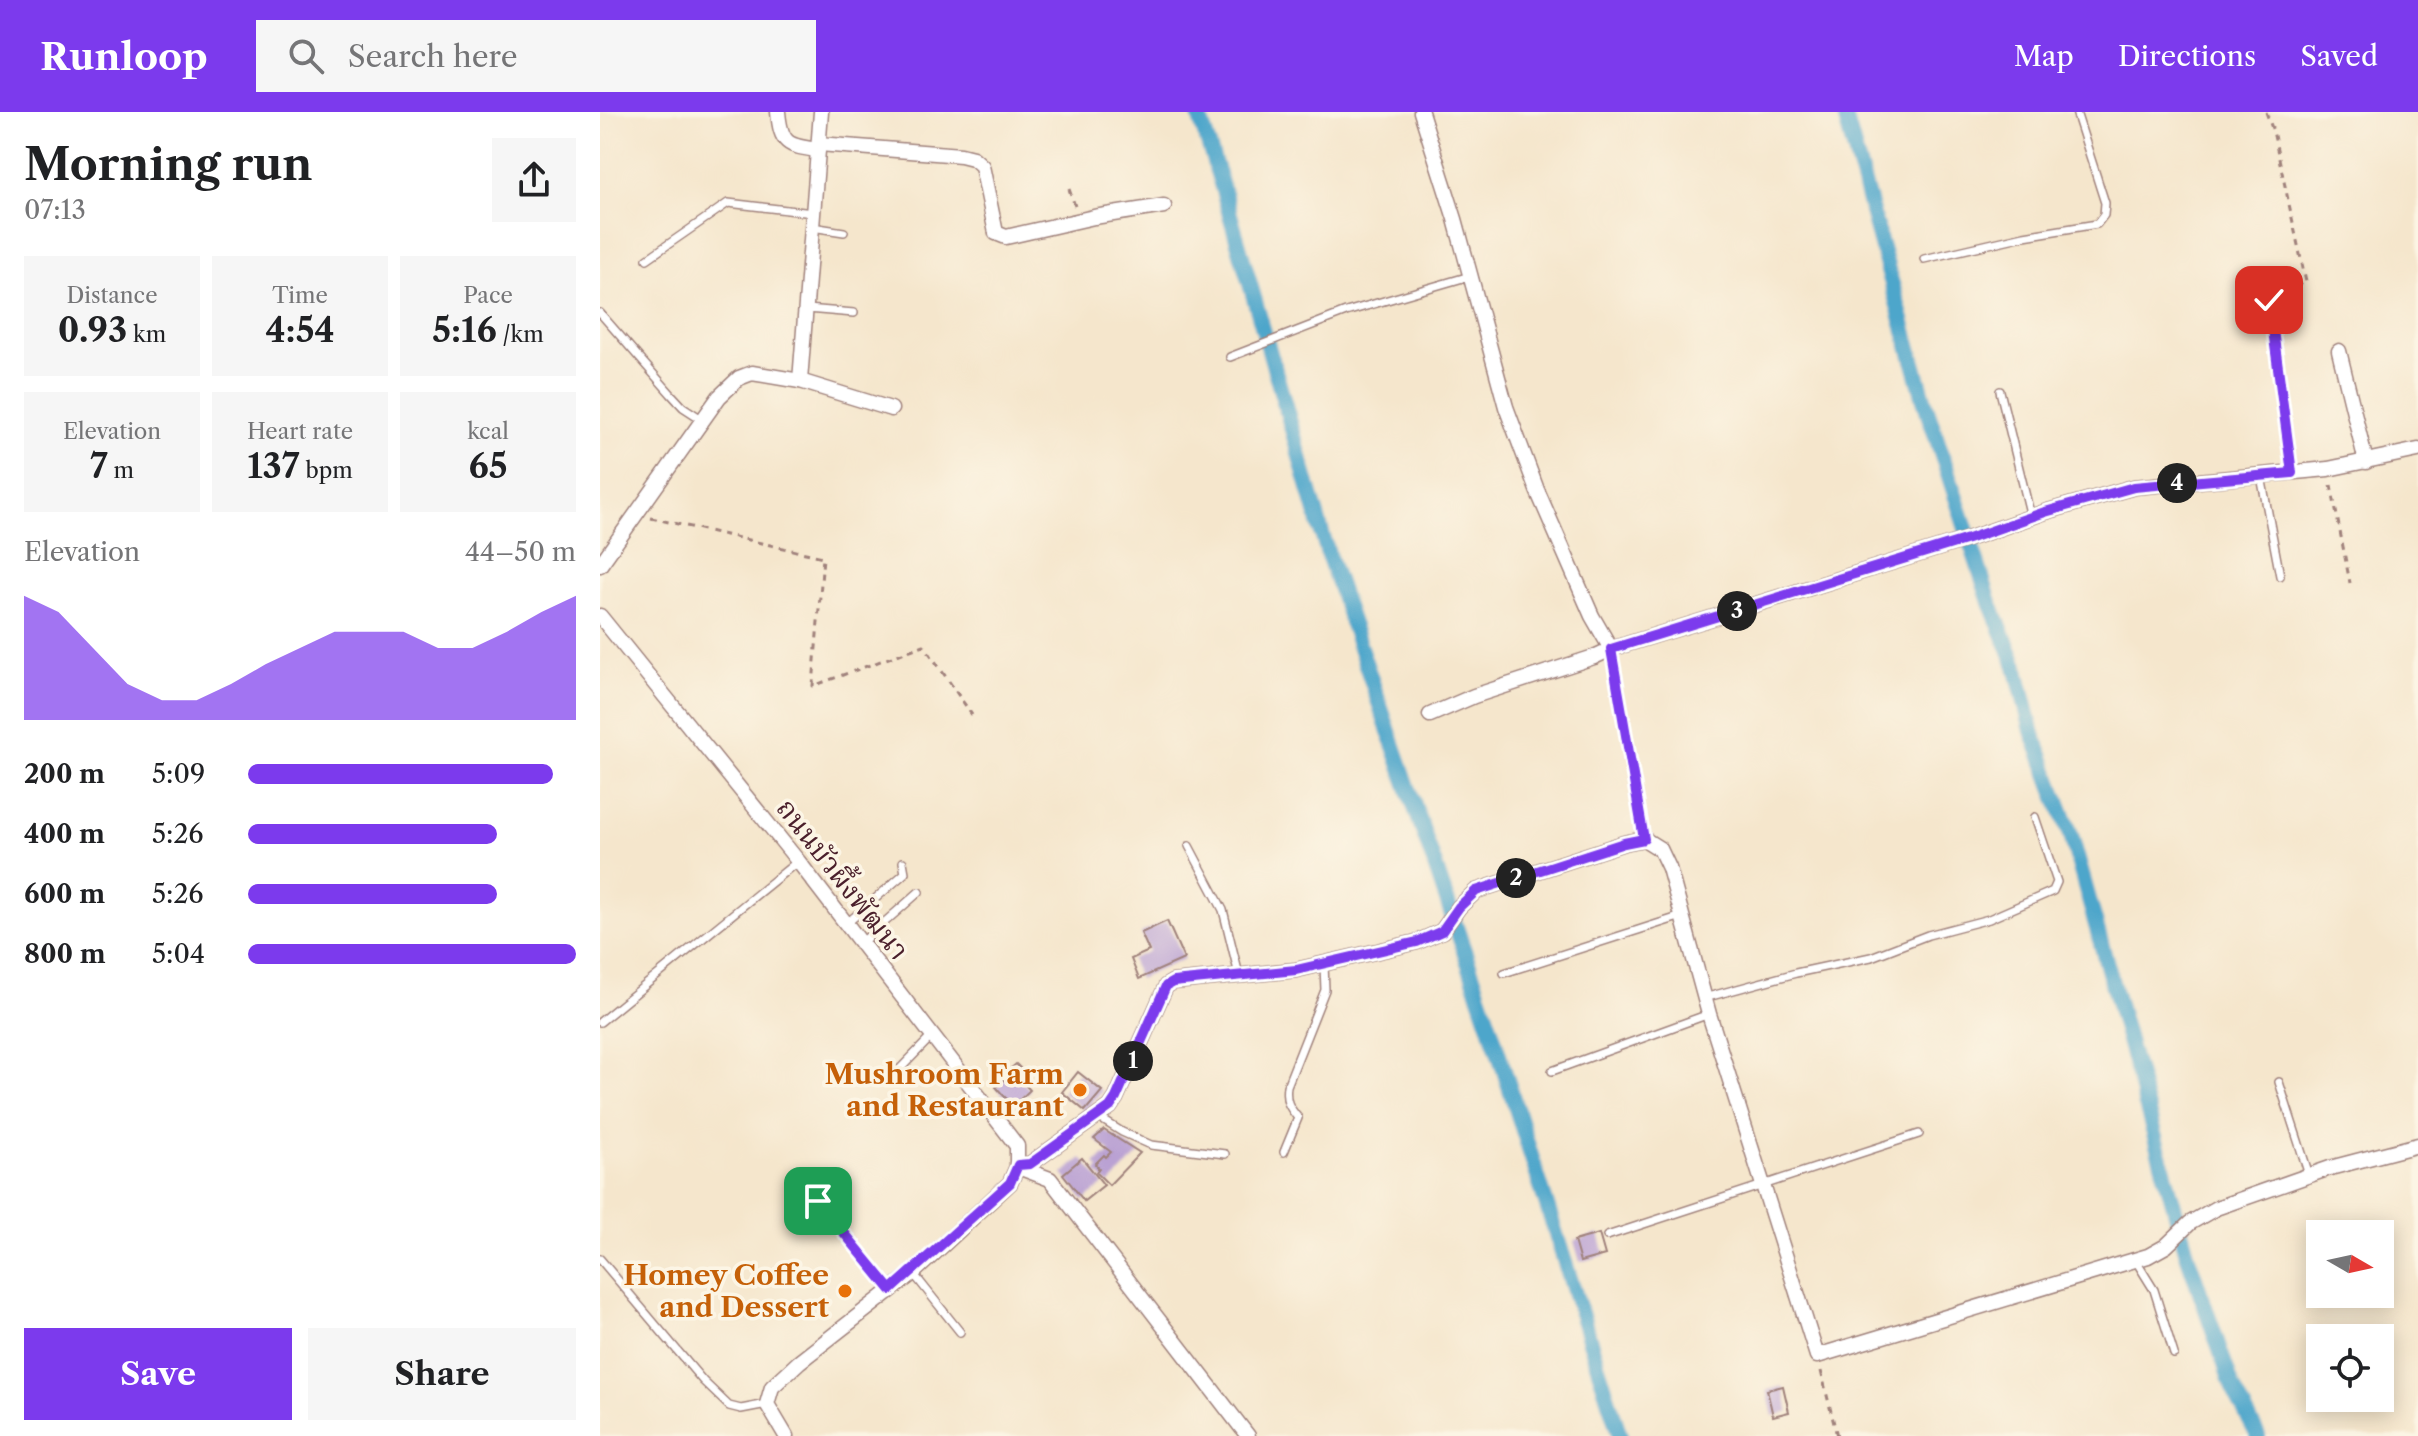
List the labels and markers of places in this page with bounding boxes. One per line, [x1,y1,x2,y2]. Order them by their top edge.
pin [2235,266,2303,334]
pin: 4 [2157,463,2197,503]
pin: 3 [1717,591,1757,631]
pin: 2 [1496,858,1536,898]
pin: 1 [1113,1041,1153,1081]
place label: Mushroom Farm and Restaurant [825,1057,1065,1123]
marker: Mushroom Farm and Restaurant [1071,1081,1089,1099]
pin [784,1167,852,1235]
place label: Homey Coffee and Dessert [623,1258,830,1324]
marker: Homey Coffee and Dessert [836,1282,854,1300]

